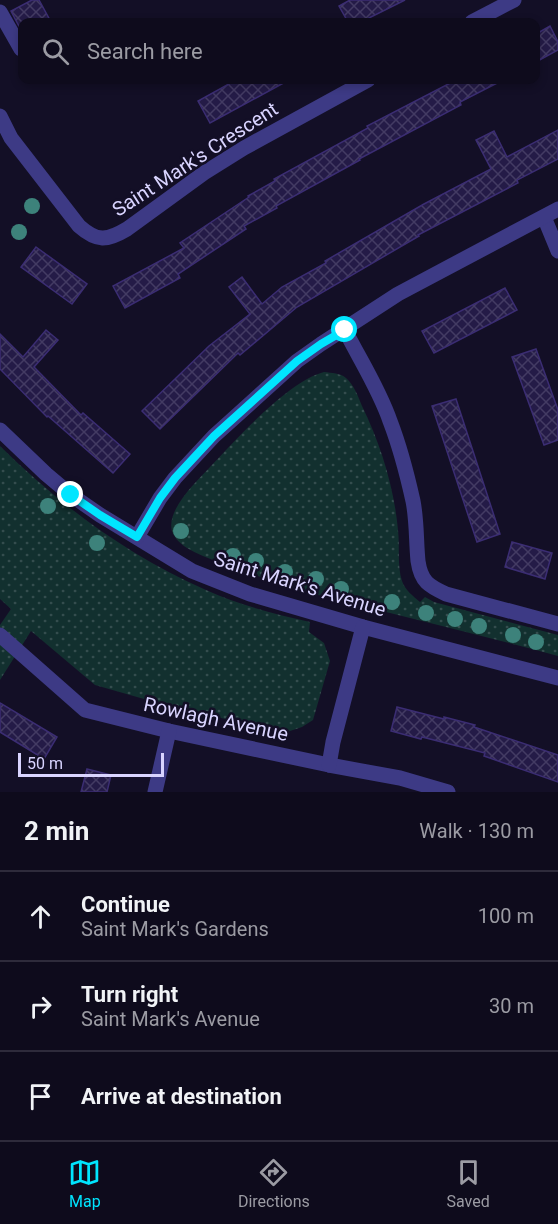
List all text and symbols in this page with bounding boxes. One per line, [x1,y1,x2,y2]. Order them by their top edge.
search box [18,18,540,84]
icon: search [39,35,72,68]
text: Search here [87,39,203,64]
street label: Saint Mark's Crescent [108,96,282,222]
route start [331,316,357,342]
route end [57,481,83,507]
street label: Saint Mark's Avenue [211,546,389,622]
street label: Rowlagh Avenue [142,692,290,746]
scale bar [18,750,164,778]
text: 50 m [27,754,63,773]
text: 2 min [24,816,89,846]
text: Walk · 130 m [419,819,534,843]
text: Continue [81,892,170,917]
icon: ahead [24,900,57,933]
text: 100 m [478,904,534,928]
text: Saint Mark's Gardens [81,917,269,941]
text: Turn right [81,982,178,1007]
icon: right [24,990,57,1023]
text: 30 m [489,994,534,1018]
text: Saint Mark's Avenue [81,1007,260,1031]
icon: arrive [24,1080,57,1113]
text: Arrive at destination [81,1084,282,1109]
tab: Map [68,1156,101,1211]
tab: Directions [238,1156,310,1211]
tab: Saved [446,1156,490,1211]

